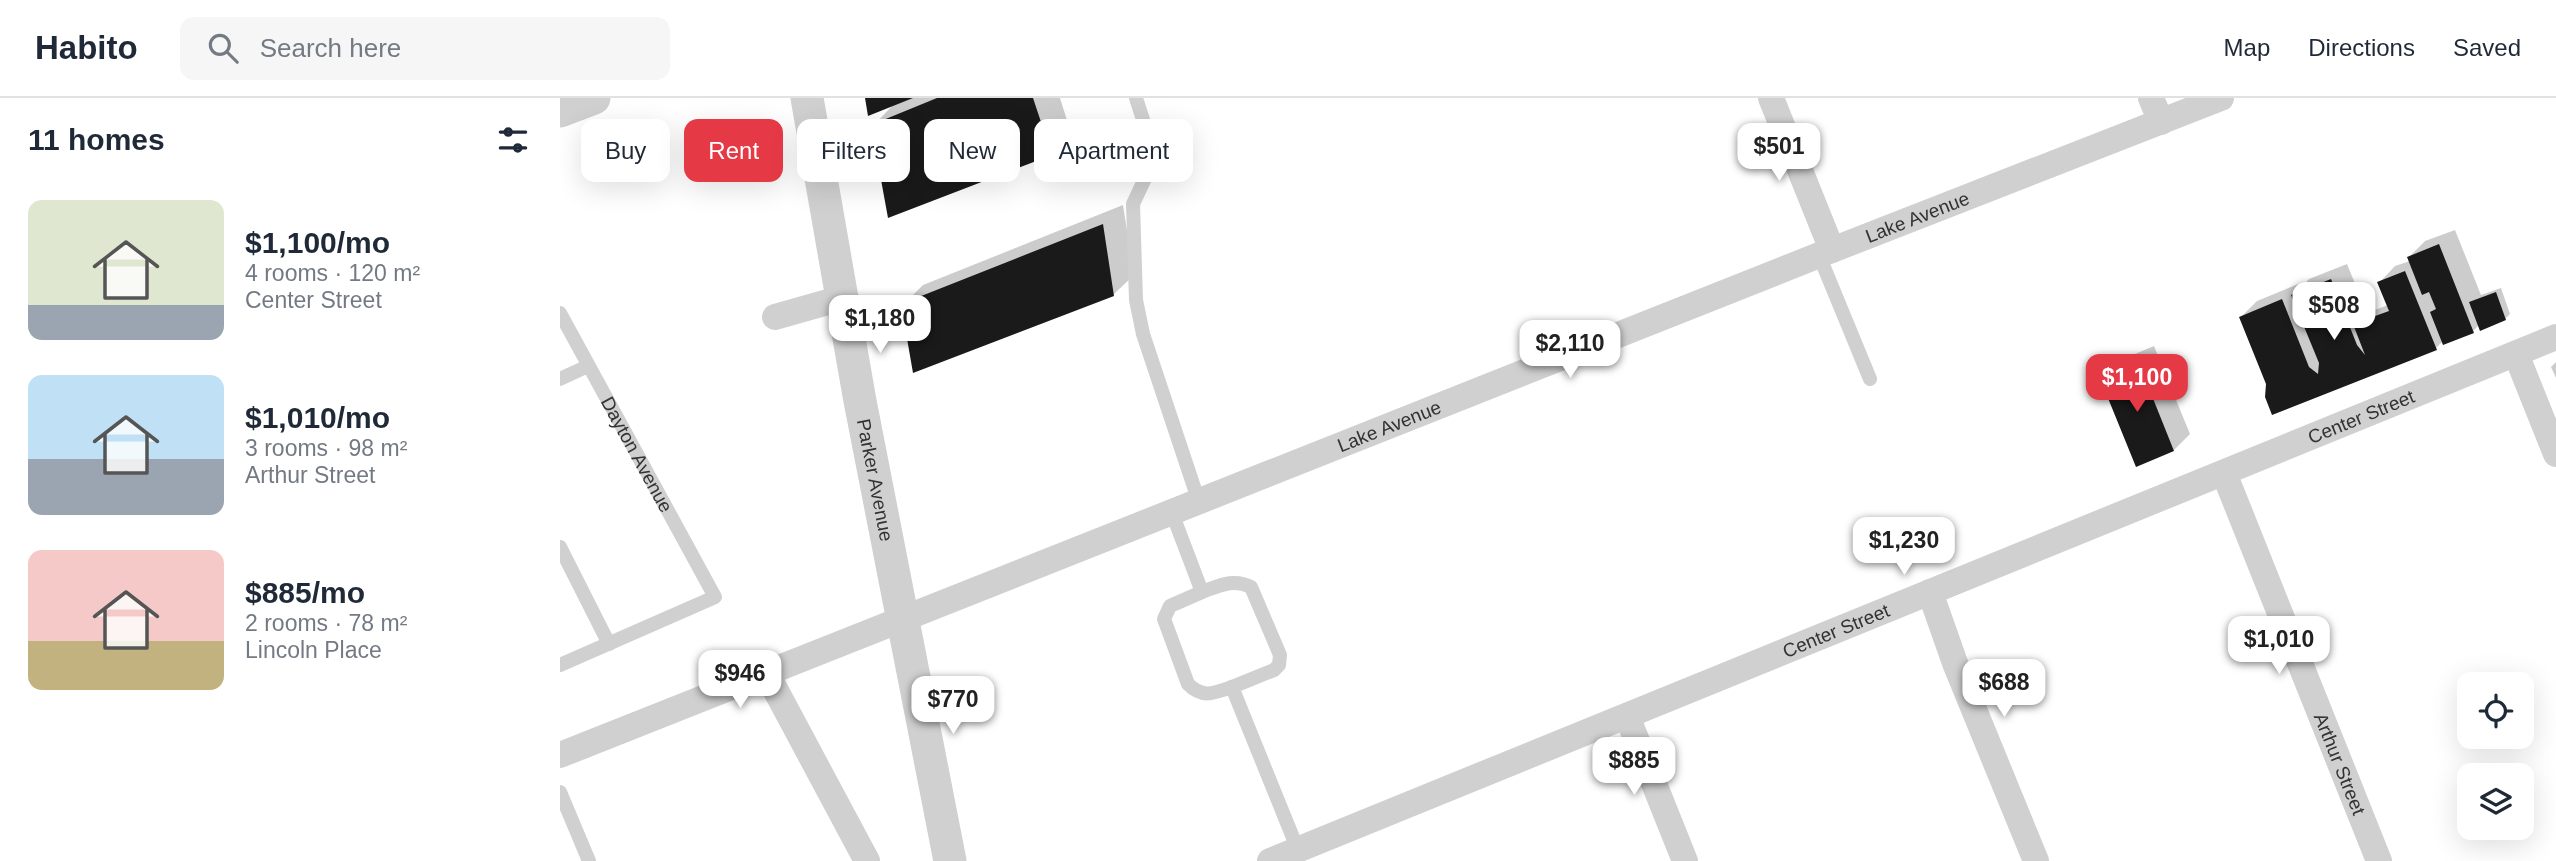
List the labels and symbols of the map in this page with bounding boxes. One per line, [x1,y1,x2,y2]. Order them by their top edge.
pin: $501 [1738,123,1820,183]
street label: Lake Avenue [1862,187,1972,246]
pin: $508 [2293,282,2375,342]
pin: $1,180 [823,296,937,355]
pin: $2,110 [1513,320,1627,380]
pin: $1,100 [2080,354,2194,414]
street label: Center Street [2305,385,2418,448]
street label: Dayton Avenue [597,393,677,516]
street label: Lake Avenue [1334,396,1444,456]
street label: Parker Avenue [853,417,898,543]
pin: $1,230 [1847,518,1961,577]
street label: Center Street [1780,599,1893,662]
pin: $1,010 [2222,616,2336,676]
pin: $946 [699,650,781,710]
pin: $688 [1963,660,2045,719]
pin: $770 [912,676,994,736]
street label: Arthur Street [2310,710,2370,818]
pin: $885 [1593,738,1675,797]

